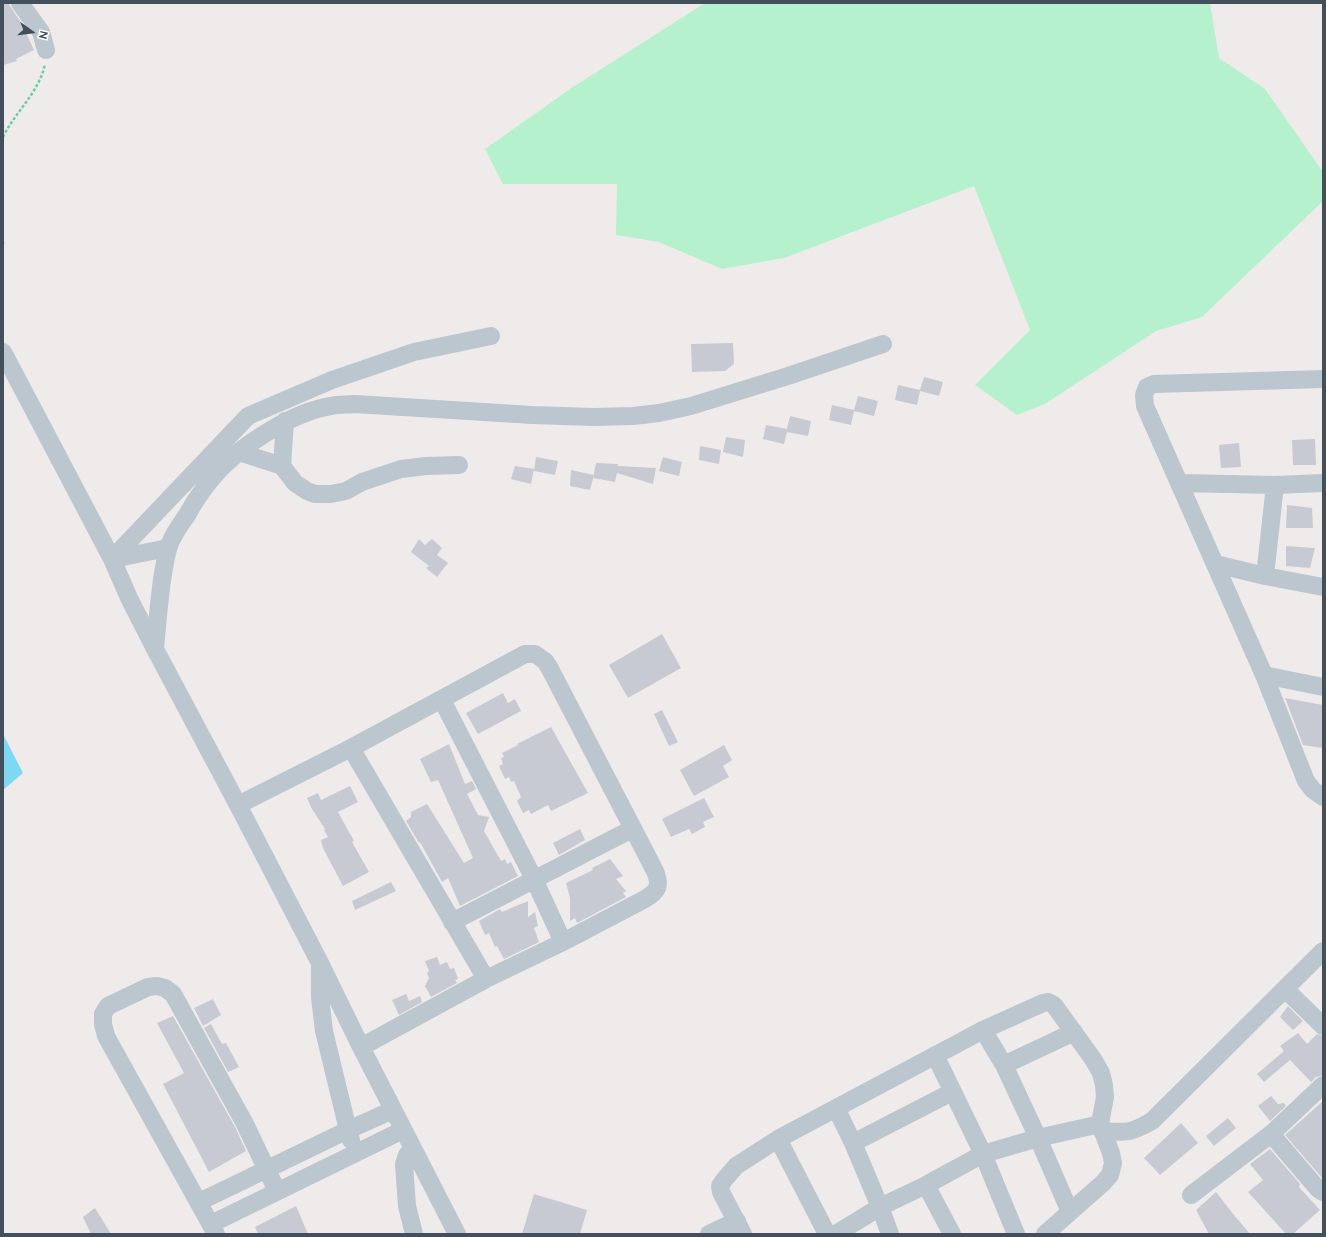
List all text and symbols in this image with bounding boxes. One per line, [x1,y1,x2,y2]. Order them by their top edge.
north arrow [12,12,52,52]
text: N [37,29,50,40]

